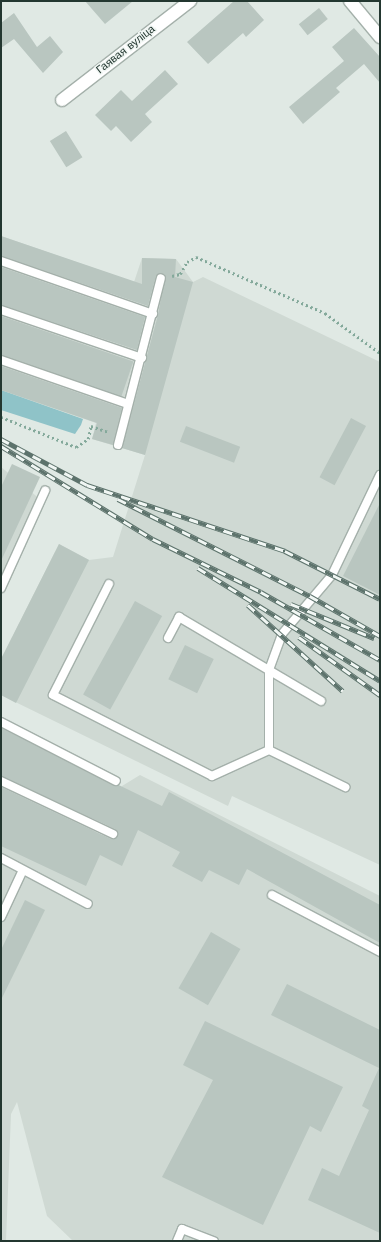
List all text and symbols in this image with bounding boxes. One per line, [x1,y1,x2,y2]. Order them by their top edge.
street label: Гаявая вуліца [94,23,158,77]

